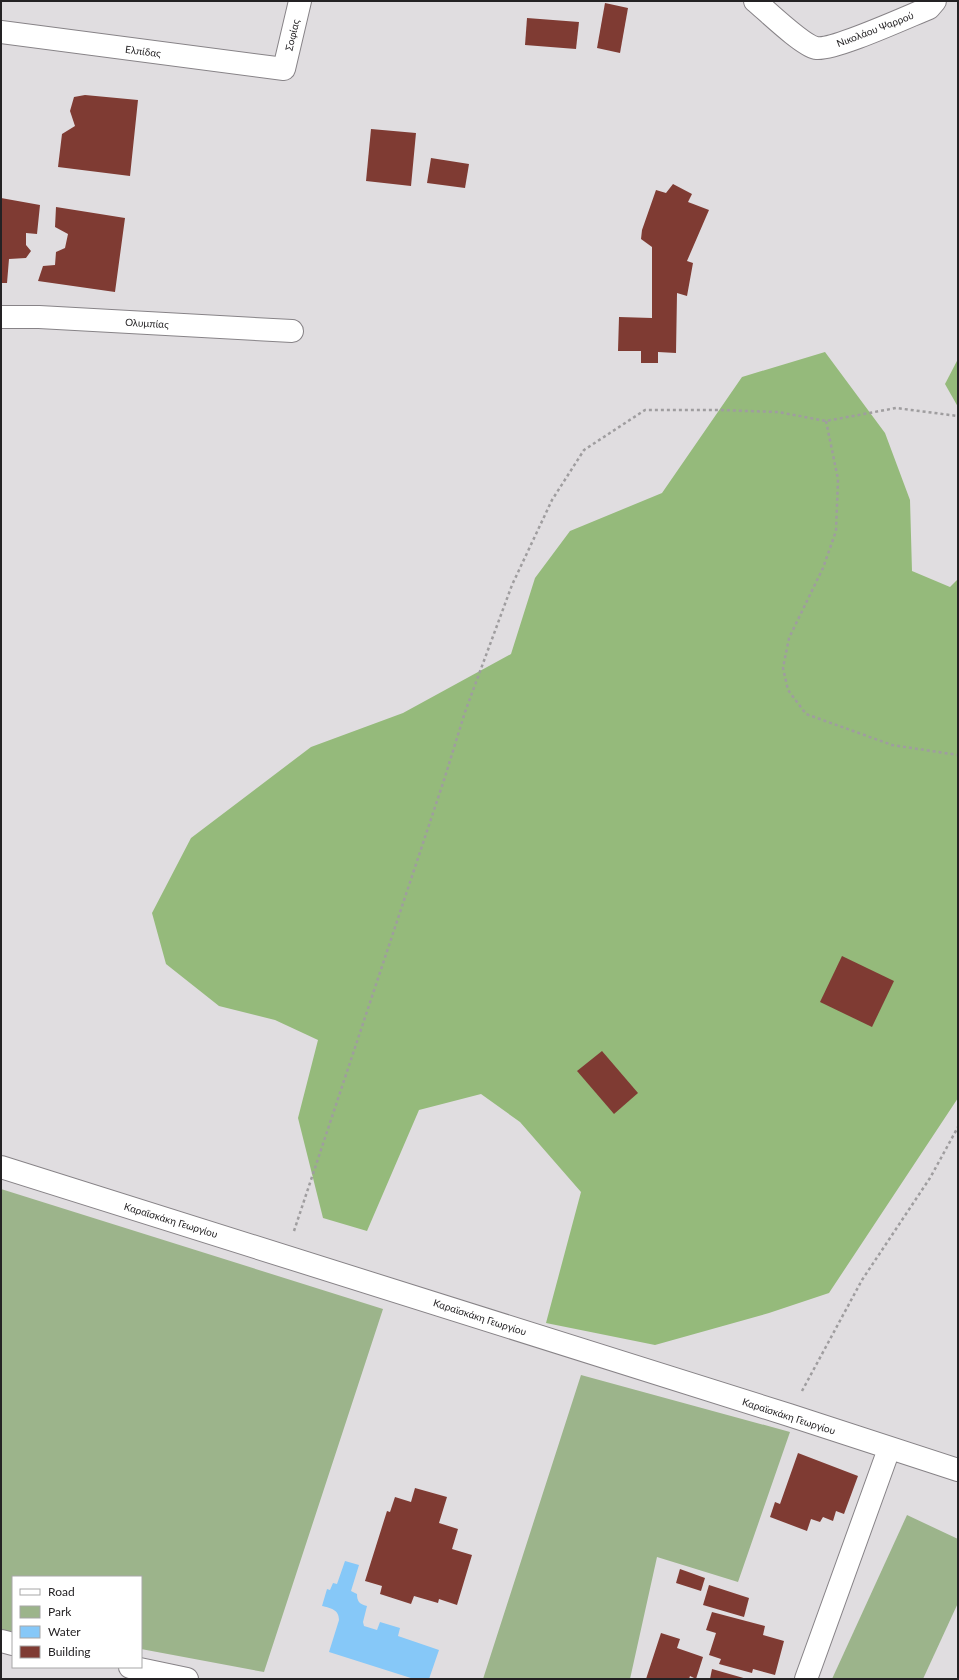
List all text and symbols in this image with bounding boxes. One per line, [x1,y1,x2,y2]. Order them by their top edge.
street label: Νικολάου Ψαρρού [835,9,915,49]
street label: Σοφίας [283,18,302,52]
street label: Ελπίδας [124,43,162,59]
street label: Ολυμπίας [125,316,169,330]
street label: Καραϊσκάκη Γεωργίου [123,1200,219,1240]
street label: Καραϊσκάκη Γεωργίου [432,1296,528,1338]
street label: Καραϊσκάκη Γεωργίου [741,1395,837,1437]
legend [12,1576,142,1668]
text: Road [48,1584,75,1599]
text: Park [48,1604,72,1619]
text: Water [48,1624,81,1639]
text: Building [48,1644,91,1659]

